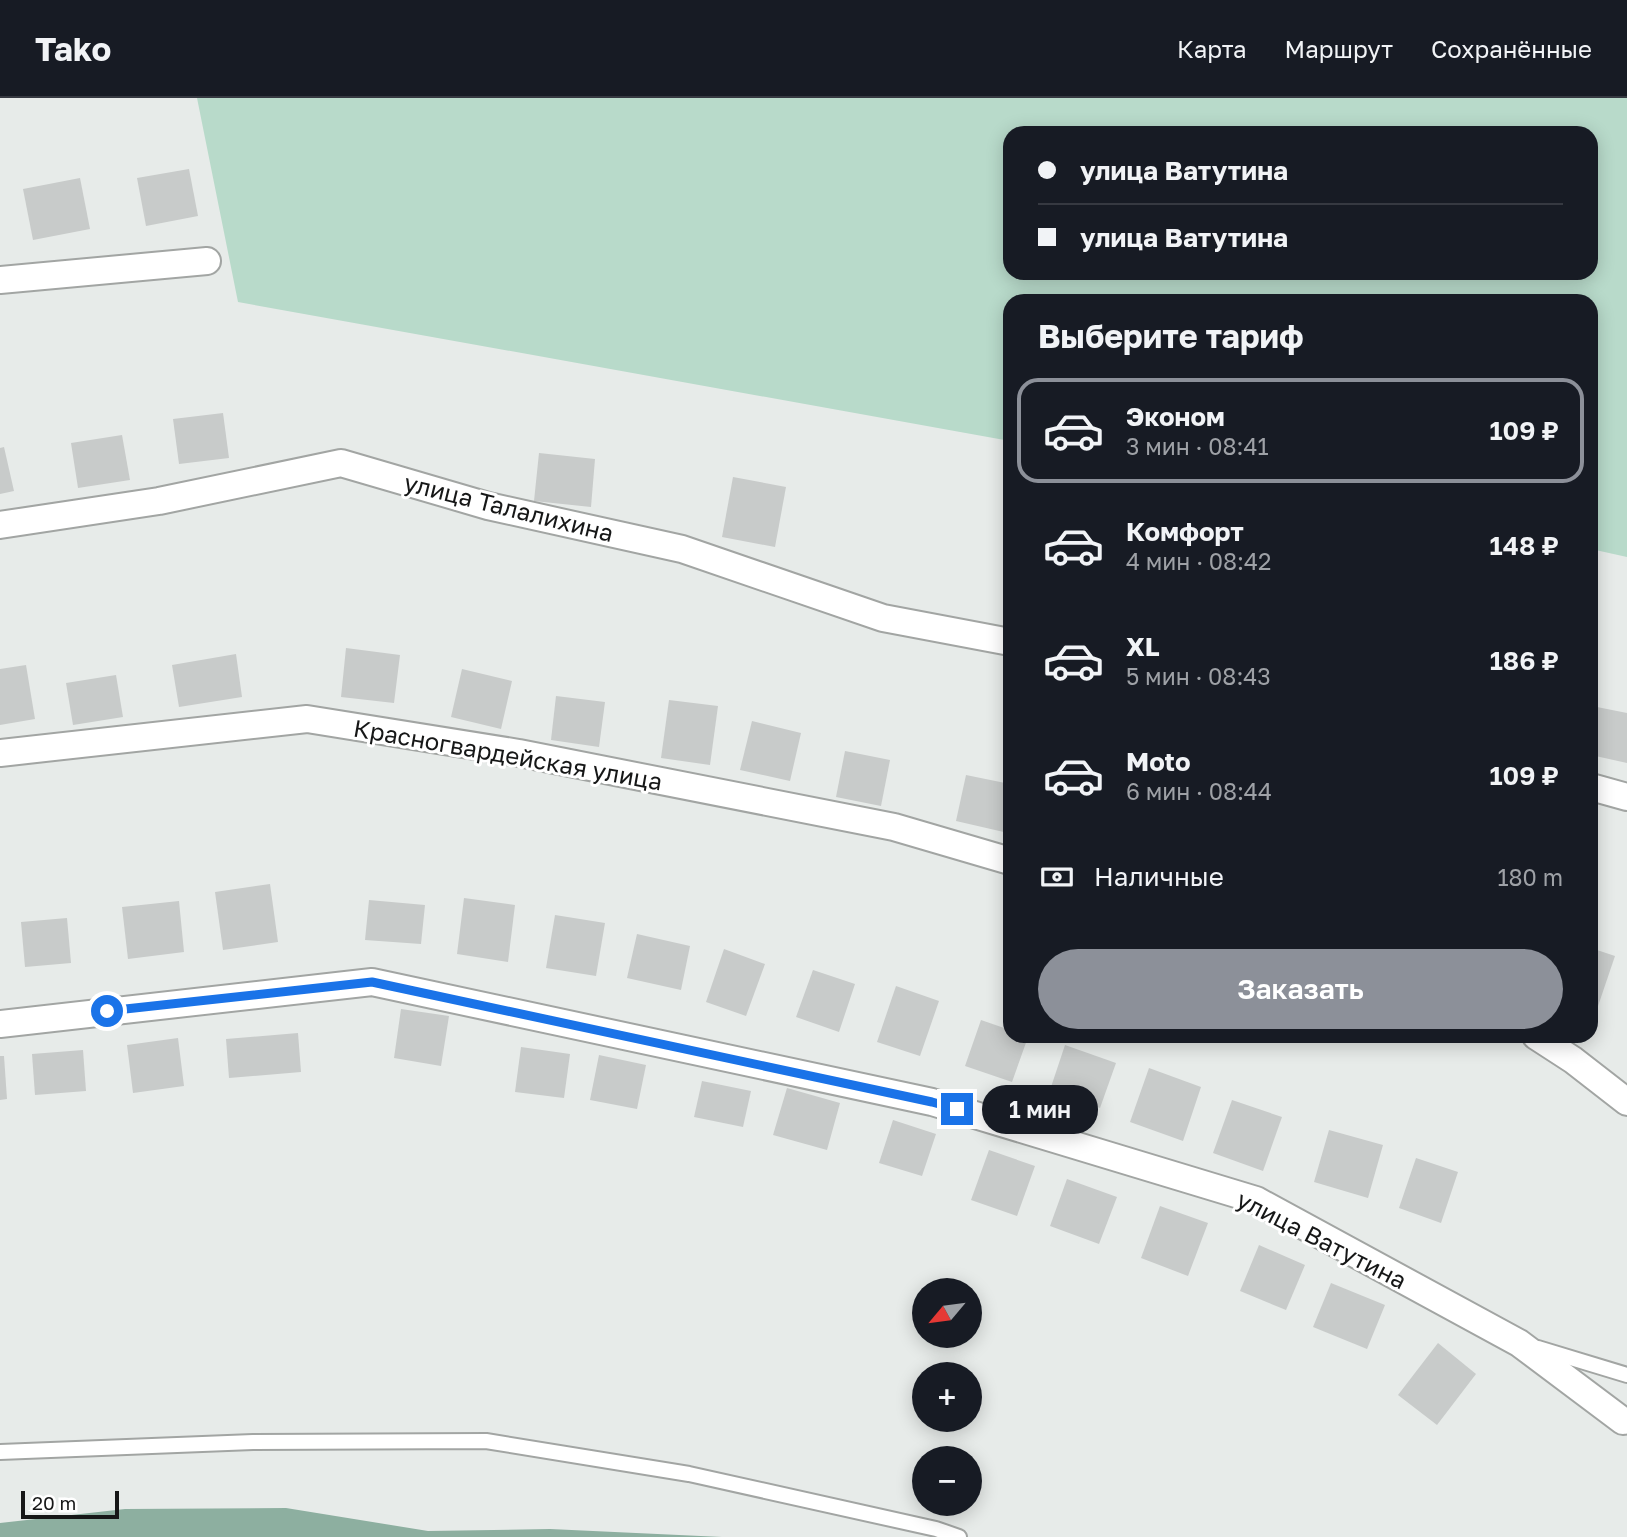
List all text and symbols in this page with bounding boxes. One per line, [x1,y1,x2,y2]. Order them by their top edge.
text: Tako [35,29,111,68]
text: Карта [1177,34,1247,63]
text: Маршрут [1285,34,1393,63]
text: Сохранённые [1431,34,1592,63]
text: улица Ватутина [1080,155,1288,186]
text: улица Ватутина [1080,222,1288,253]
text: Выберите тариф [1038,317,1304,355]
icon: car [1042,399,1105,462]
text: Эконом [1126,401,1225,432]
text: 109 ₽ [1489,415,1559,446]
text: 3 мин · 08:41 [1126,432,1269,460]
street label: улица Талалихина [401,467,617,547]
icon: car [1042,514,1105,577]
text: Комфорт [1126,516,1244,547]
text: 148 ₽ [1490,530,1559,561]
text: 4 мин · 08:42 [1126,547,1271,575]
icon: car [1042,629,1105,692]
text: XL [1126,631,1160,662]
text: 186 ₽ [1490,645,1559,676]
text: 5 мин · 08:43 [1126,662,1271,690]
street label: Красногвардейская улица [351,713,665,795]
icon: car [1042,744,1105,807]
text: Moto [1126,746,1191,777]
text: 109 ₽ [1489,760,1559,791]
text: 6 мин · 08:44 [1126,777,1272,805]
icon: cash [1038,858,1076,896]
text: Наличные [1094,861,1224,892]
text: 180 m [1497,863,1563,891]
button: Заказать [1038,949,1563,1029]
route start [91,995,123,1027]
callout: 1 мин [982,1084,1097,1134]
route end [941,1093,973,1125]
text: 1 мин [1009,1095,1071,1123]
street label: улица Ватутина [1232,1184,1412,1294]
north arrow [912,1278,982,1348]
map controls [912,1278,982,1516]
button: + [912,1362,982,1432]
button: − [912,1446,982,1516]
scale bar [21,1488,119,1520]
text: 20 m [32,1491,76,1514]

